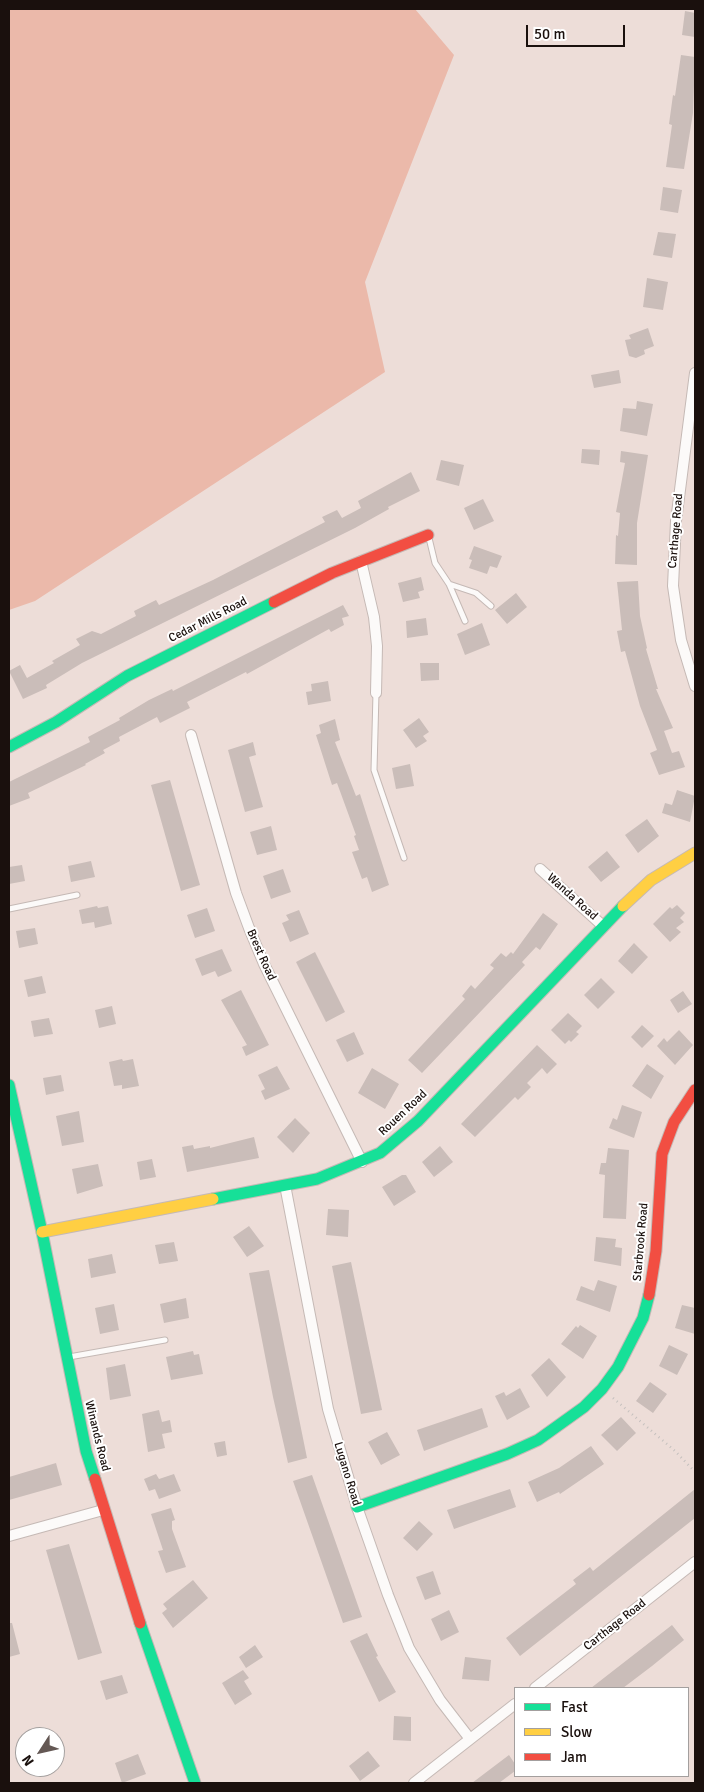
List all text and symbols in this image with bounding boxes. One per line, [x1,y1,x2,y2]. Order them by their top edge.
scale bar [529,15,628,47]
text: 50 m [534,25,565,43]
street label: Carthage Road [666,493,686,569]
street label: Cedar Mills Road [166,594,250,646]
street label: Wanda Road [544,871,600,923]
street label: Brest Road [243,927,279,983]
street label: Rouen Road [376,1087,430,1139]
street label: Starbrook Road [630,1202,652,1282]
street label: Winands Road [81,1399,113,1473]
street label: Lugano Road [330,1440,364,1508]
street label: Carthage Road [581,1596,649,1654]
legend [514,1687,689,1777]
text: Fast [561,1698,588,1716]
text: Slow [561,1723,592,1741]
north arrow [15,1727,65,1777]
text: Jam [561,1748,587,1766]
text: N [18,1751,38,1769]

